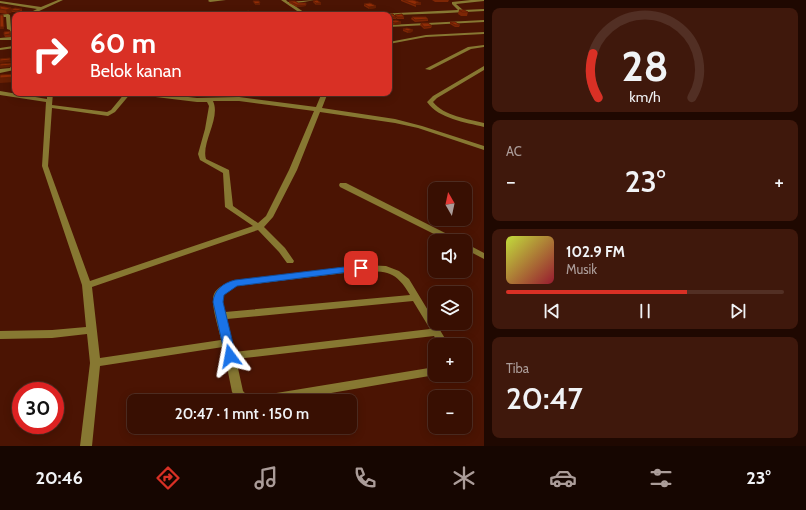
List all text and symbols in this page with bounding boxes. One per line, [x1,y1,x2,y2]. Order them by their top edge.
text: 60 m [90,26,156,60]
icon: right [24,28,76,80]
text: 28 [621,41,669,91]
text: Belok kanan [90,60,182,82]
text: km/h [629,88,661,106]
text: AC [506,143,522,159]
text: 23° [625,163,665,200]
text: − [506,168,516,195]
text: + [774,168,784,195]
north arrow [428,182,472,226]
map controls [428,182,472,434]
button: sound [428,234,472,278]
text: 102.9 FM [566,243,625,261]
pin [344,251,378,285]
icon: arrive [350,257,372,279]
text: Musik [566,261,597,277]
button: layers [428,286,472,330]
icon: previous [541,300,563,322]
icon: pause [634,300,656,322]
icon: next [727,300,749,322]
position arrow [209,335,251,377]
button: + [428,338,472,382]
text: Tiba [506,360,529,376]
text: 20:47 [506,380,583,417]
speed limit sign: 30 [12,382,64,434]
button: − [428,390,472,434]
text: 20:47 · 1 mnt · 150 m [175,405,309,423]
icon: directions [154,464,182,492]
icon: music [252,464,280,492]
icon: phone [351,464,379,492]
icon: climate [450,464,478,492]
icon: car [549,464,577,492]
icon: filters [647,464,675,492]
text: 20:46 [35,467,83,489]
text: 23° [746,467,771,489]

